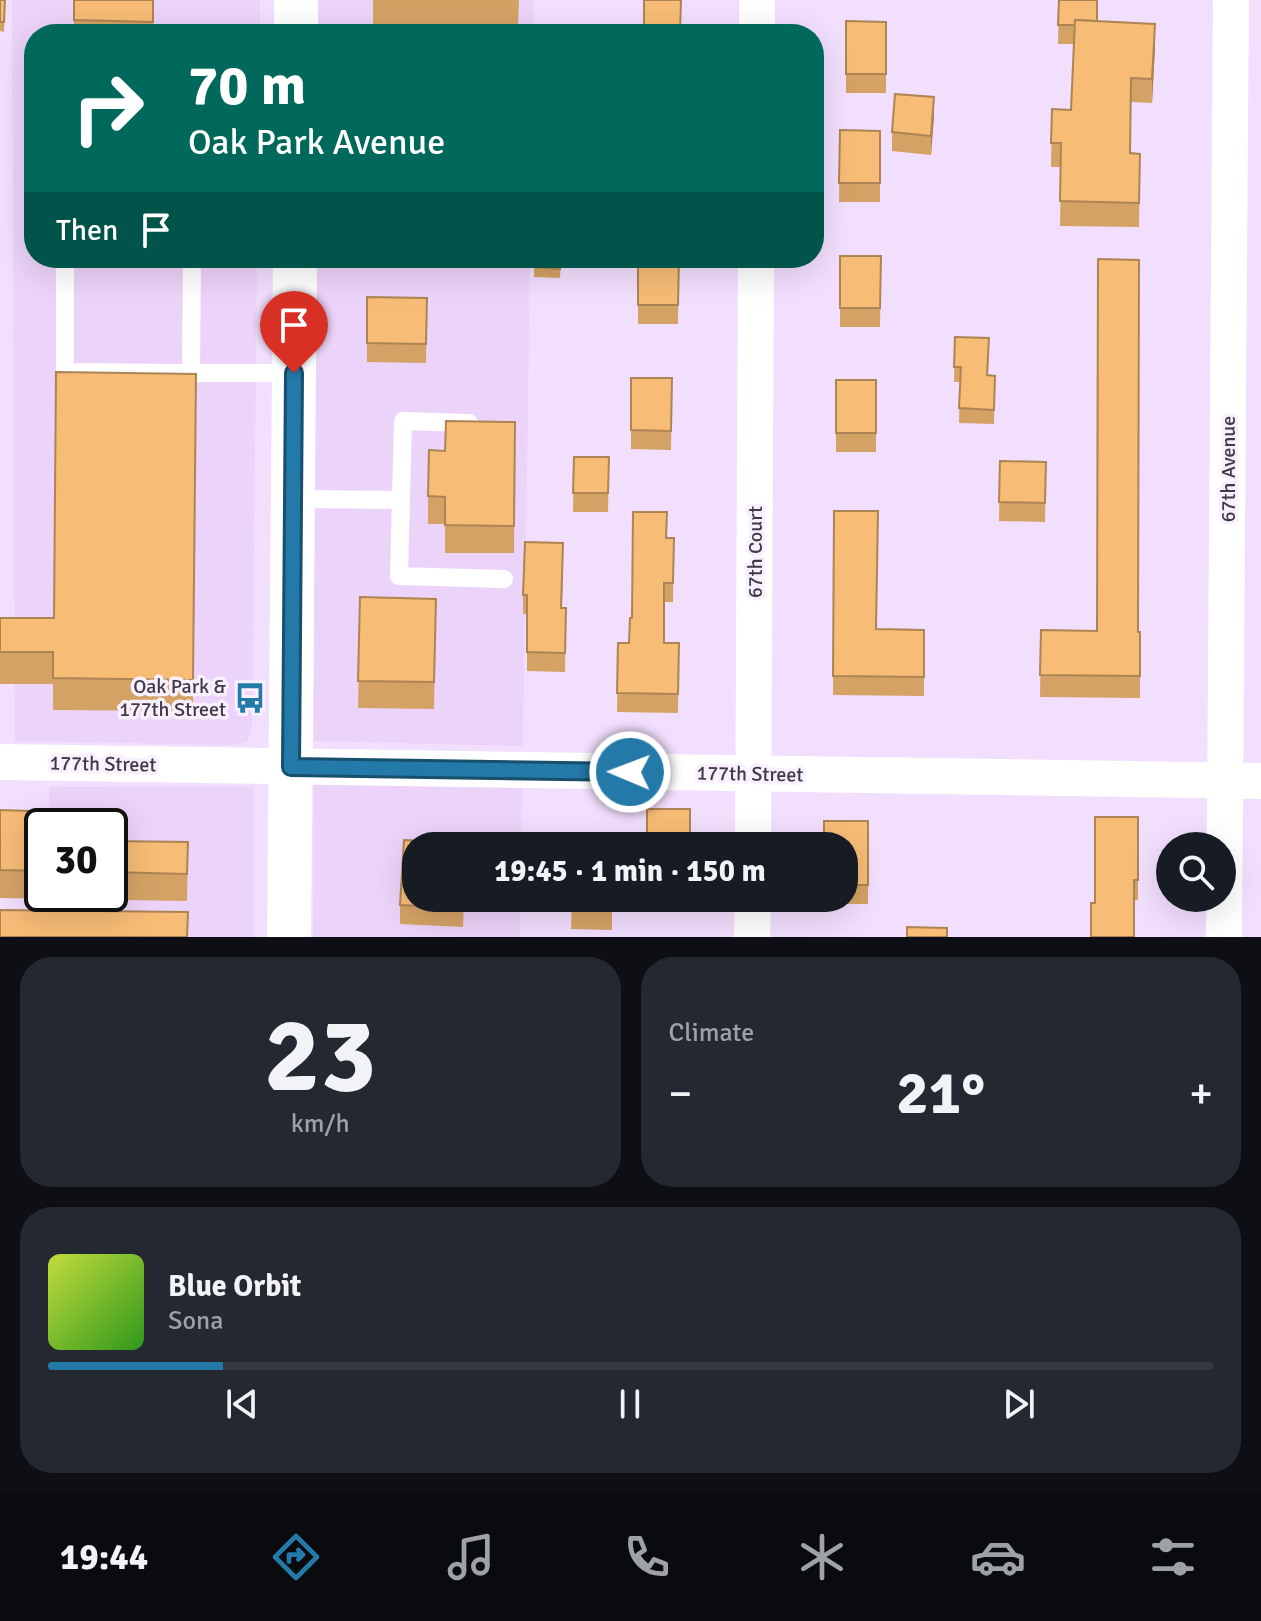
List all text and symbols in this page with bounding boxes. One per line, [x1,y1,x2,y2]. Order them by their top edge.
text: 70 m [188,51,306,120]
icon: right [56,56,160,160]
text: Oak Park Avenue [188,120,445,165]
icon: arrive [134,208,178,252]
text: Then [56,212,118,249]
pin [260,291,328,373]
icon: arrive [272,303,316,347]
street label: 67th Avenue [1216,416,1241,522]
street label: 67th Court [743,506,768,598]
place label: Oak Park & 177th Street [119,674,227,722]
bus stop icon: Oak Park & 177th Street [233,681,267,715]
position arrow [588,730,672,814]
street label: 177th Street [49,751,157,777]
street label: 177th Street [696,761,804,787]
speed limit sign: 30 [24,808,128,912]
map controls [1156,832,1236,912]
button: search [1156,832,1236,912]
text: 19:45 · 1 min · 150 m [494,853,766,890]
text: 23 [264,992,376,1120]
text: Climate [669,1017,754,1049]
text: 21° [896,1057,985,1131]
text: − [669,1067,692,1121]
text: + [1189,1067,1213,1121]
text: km/h [291,1108,350,1140]
text: Blue Orbit [168,1268,301,1305]
text: Sona [168,1305,223,1337]
icon: previous [220,1382,264,1426]
icon: pause [608,1382,652,1426]
icon: next [997,1382,1041,1426]
icon: directions [268,1529,324,1585]
icon: music [443,1529,499,1585]
icon: phone [619,1529,675,1585]
icon: climate [794,1529,850,1585]
icon: car [970,1529,1026,1585]
icon: filters [1145,1529,1201,1585]
text: 19:44 [60,1535,148,1580]

